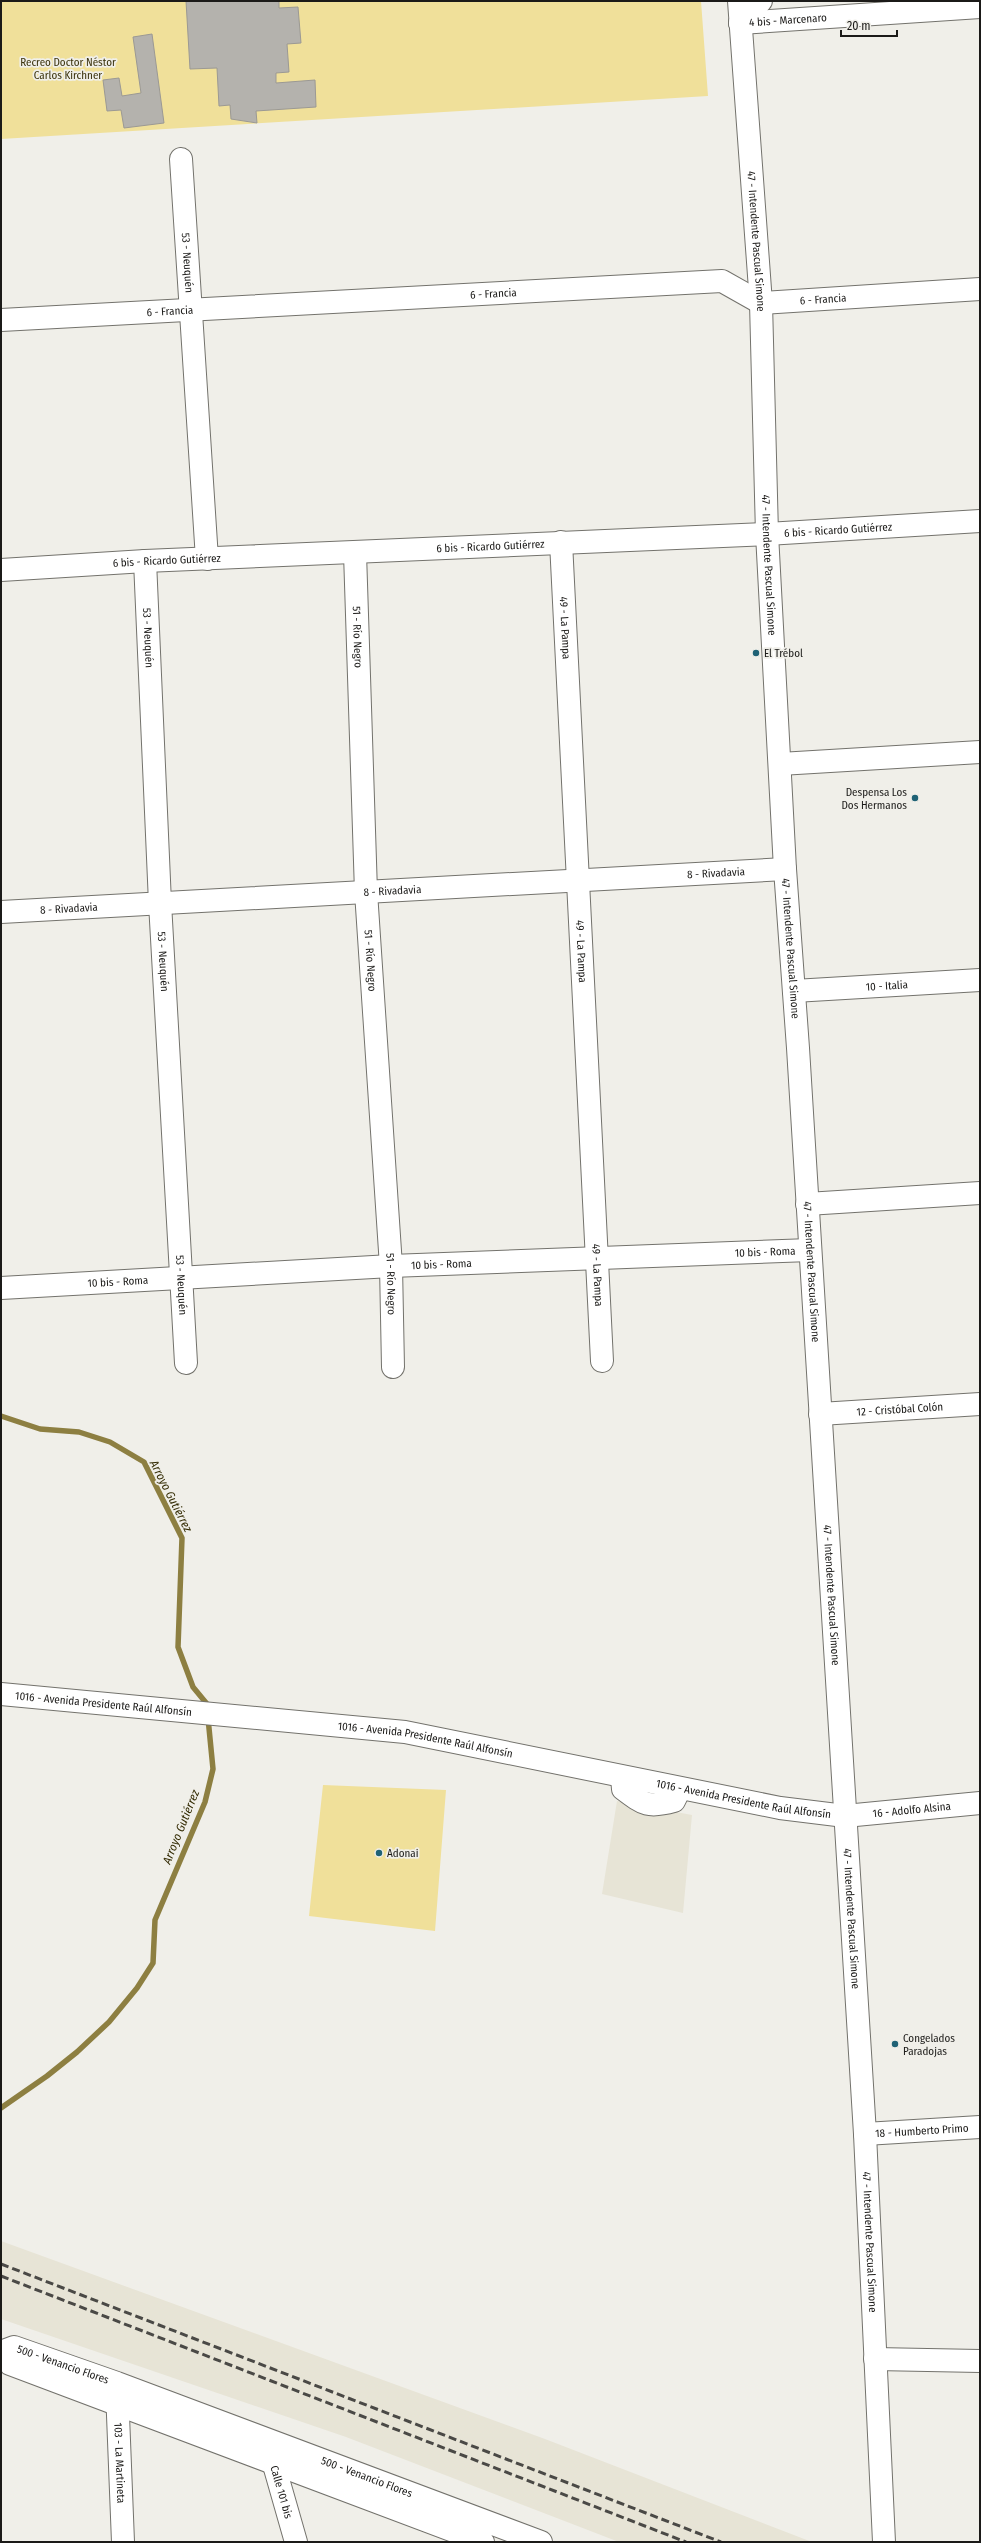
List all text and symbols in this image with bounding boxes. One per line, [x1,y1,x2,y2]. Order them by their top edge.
street label: 4 bis - Marcenaro [749,11,827,29]
scale bar [841,12,897,38]
text: 20 m [847,19,871,33]
park label: Recreo Doctor Néstor Carlos Kirchner [20,56,116,82]
street label: 47 - Intendente Pascual Simone [745,171,768,312]
street label: 53 - Neuquén [179,232,196,293]
street label: 6 - Francia [470,286,517,301]
street label: 6 - Francia [799,291,847,307]
street label: 6 - Francia [146,303,193,319]
street label: 47 - Intendente Pascual Simone [759,494,779,636]
street label: 6 bis - Ricardo Gutiérrez [784,520,893,539]
street label: 6 bis - Ricardo Gutiérrez [436,537,545,555]
street label: 6 bis - Ricardo Gutiérrez [112,551,222,570]
street label: 49 - La Pampa [557,596,573,660]
street label: 51 - Río Negro [350,606,365,668]
street label: 53 - Neuquén [141,608,156,668]
place label: El Trébol [764,647,803,660]
marker: El Trébol [751,648,761,658]
place label: Despensa Los Dos Hermanos [841,786,907,812]
marker: Despensa Los Dos Hermanos [910,793,920,803]
street label: 8 - Rivadavia [687,865,745,881]
street label: 47 - Intendente Pascual Simone [779,878,802,1019]
street label: 8 - Rivadavia [363,882,422,899]
street label: 8 - Rivadavia [40,900,98,916]
street label: 49 - La Pampa [573,920,590,983]
street label: 51 - Río Negro [362,929,379,992]
street label: 53 - Neuquén [155,931,171,992]
street label: 10 - Italia [865,978,908,993]
street label: 47 - Intendente Pascual Simone [801,1201,823,1343]
street label: 49 - La Pampa [590,1243,606,1307]
street label: 10 bis - Roma [735,1244,796,1259]
street label: 51 - Río Negro [384,1253,398,1315]
street label: 53 - Neuquén [173,1255,190,1315]
street label: 10 bis - Roma [411,1256,472,1272]
street label: 10 bis - Roma [87,1273,148,1290]
street label: 12 - Cristóbal Colón [856,1400,943,1418]
water label: Arroyo Gutiérrez [146,1457,195,1535]
street label: 47 - Intendente Pascual Simone [821,1524,843,1666]
street label: 1016 - Avenida Presidente Raúl Alfonsín [15,1689,192,1718]
street label: 1016 - Avenida Presidente Raúl Alfonsín [337,1719,514,1760]
street label: 1016 - Avenida Presidente Raúl Alfonsín [655,1777,832,1821]
water label: Arroyo Gutiérrez [159,1788,202,1867]
street label: 16 - Adolfo Alsina [872,1799,951,1820]
place label: Adonai [387,1847,419,1860]
marker: Adonai [374,1848,384,1858]
street label: 47 - Intendente Pascual Simone [841,1848,863,1989]
place label: Congelados Paradojas [903,2032,955,2058]
marker: Congelados Paradojas [890,2039,900,2049]
street label: 18 - Humberto Primo [875,2121,969,2140]
street label: 47 - Intendente Pascual Simone [860,2171,880,2313]
street label: 500 - Venancio Flores [15,2342,111,2386]
street label: 103 - La Martineta [112,2422,128,2503]
street label: 500 - Venancio Flores [319,2454,415,2500]
street label: Calle 101 bis [268,2464,296,2520]

